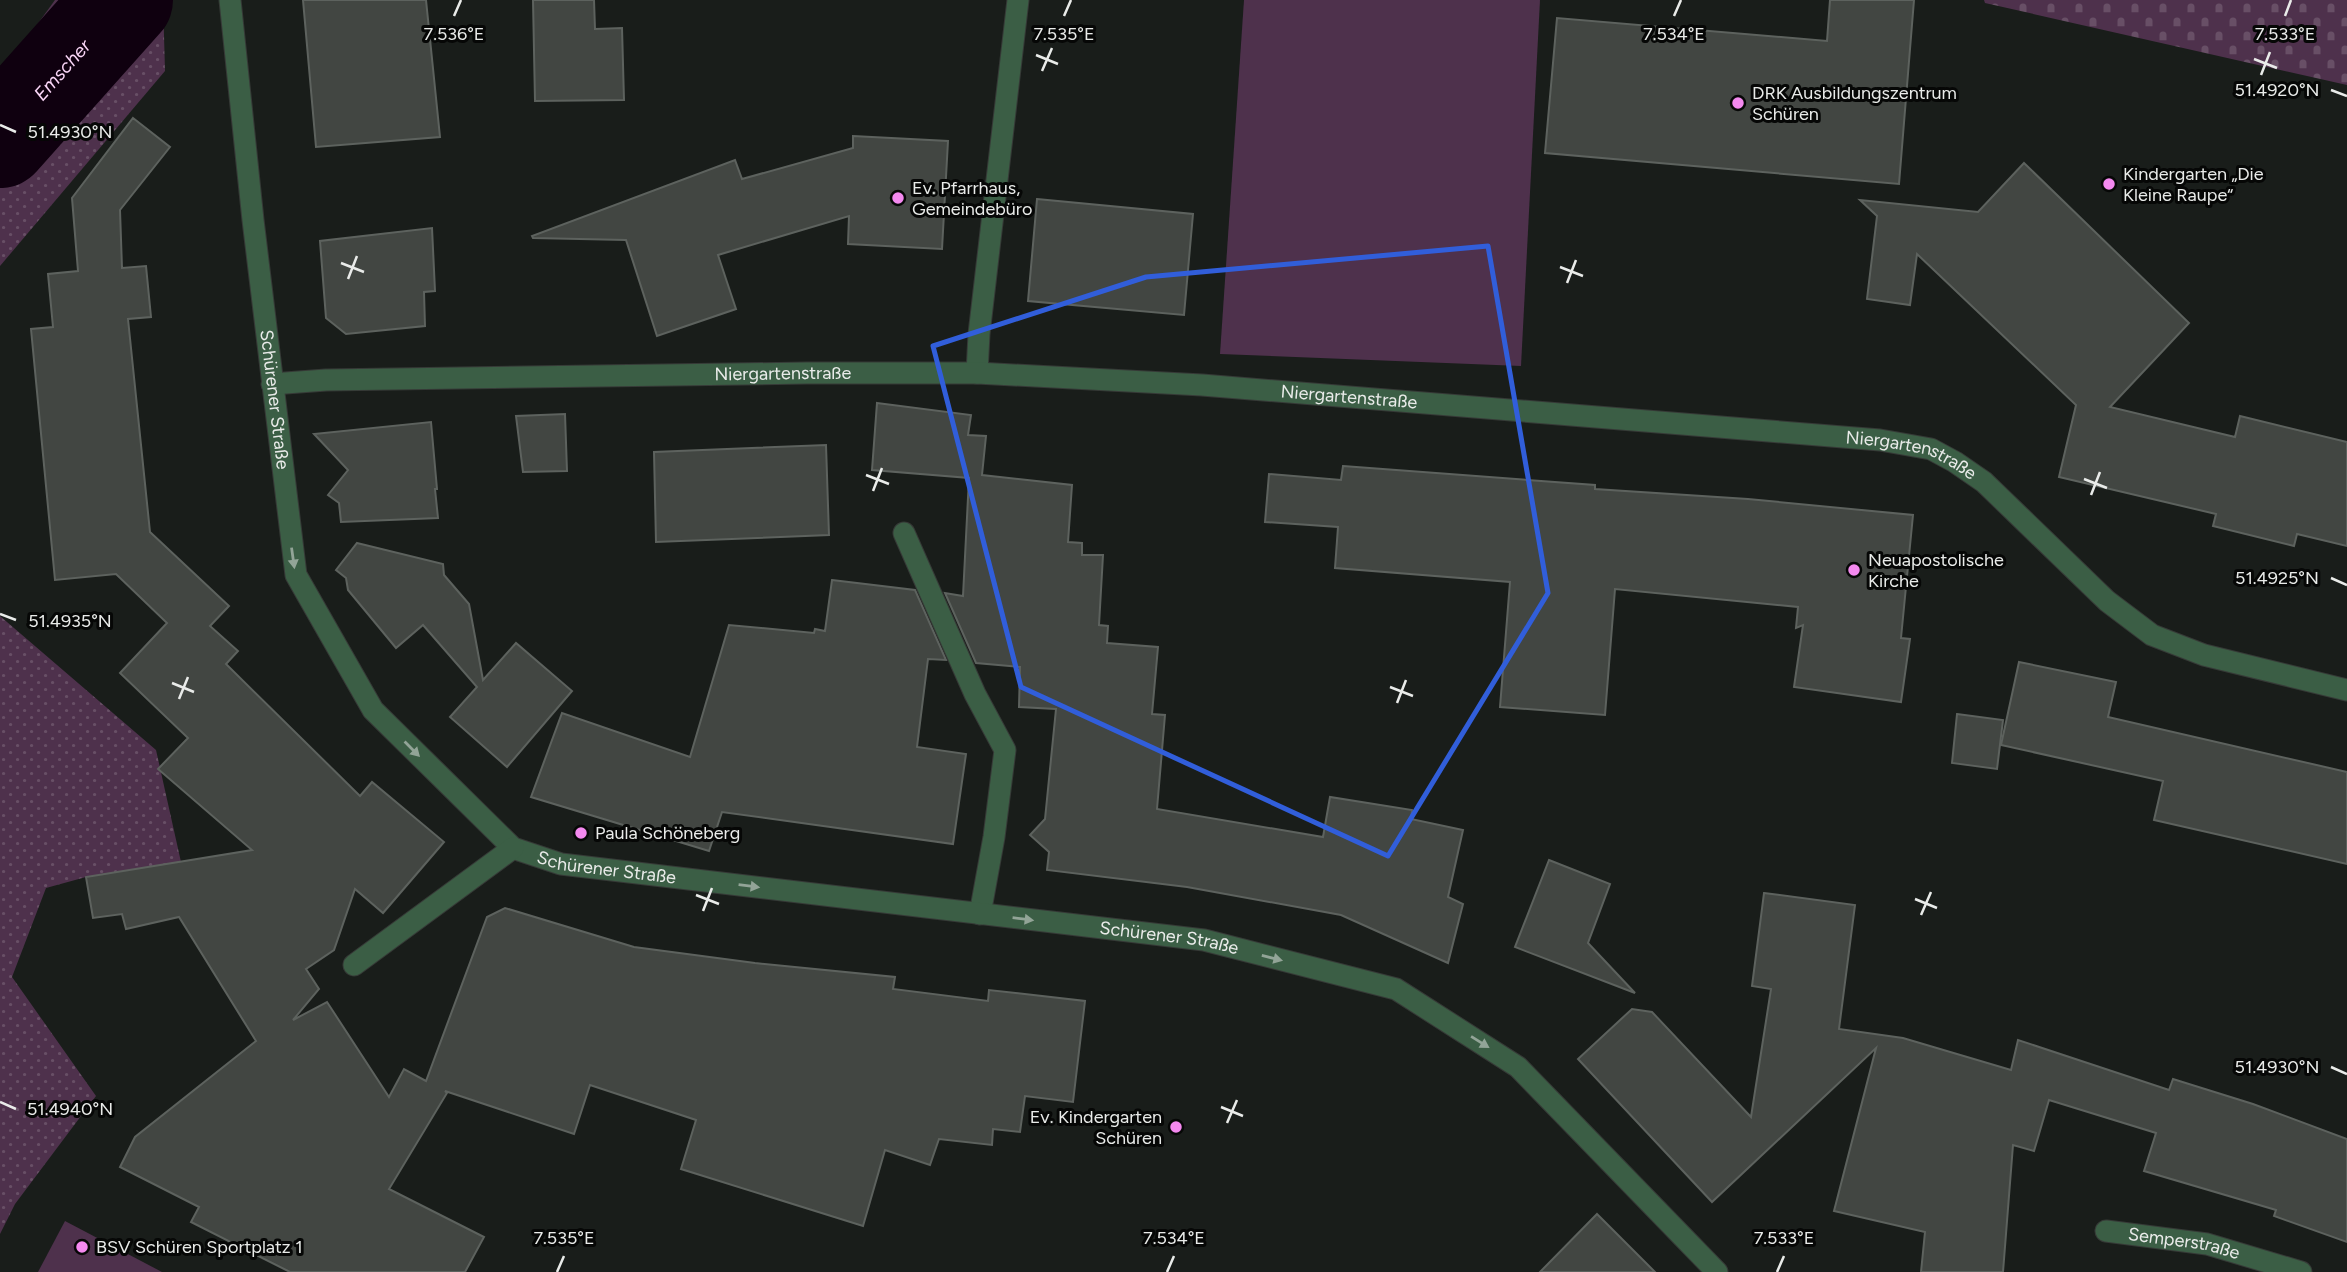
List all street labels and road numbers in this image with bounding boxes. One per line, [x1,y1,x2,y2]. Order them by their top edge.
street label: Schürener Straße [255,328,294,471]
street label: Niergartenstraße [714,362,851,385]
street label: Niergartenstraße [1280,380,1418,413]
street label: Niergartenstraße [1845,426,1981,485]
street label: Schürener Straße [534,846,677,889]
street label: Schürener Straße [1098,917,1241,959]
street label: Semperstraße [2127,1223,2243,1264]

